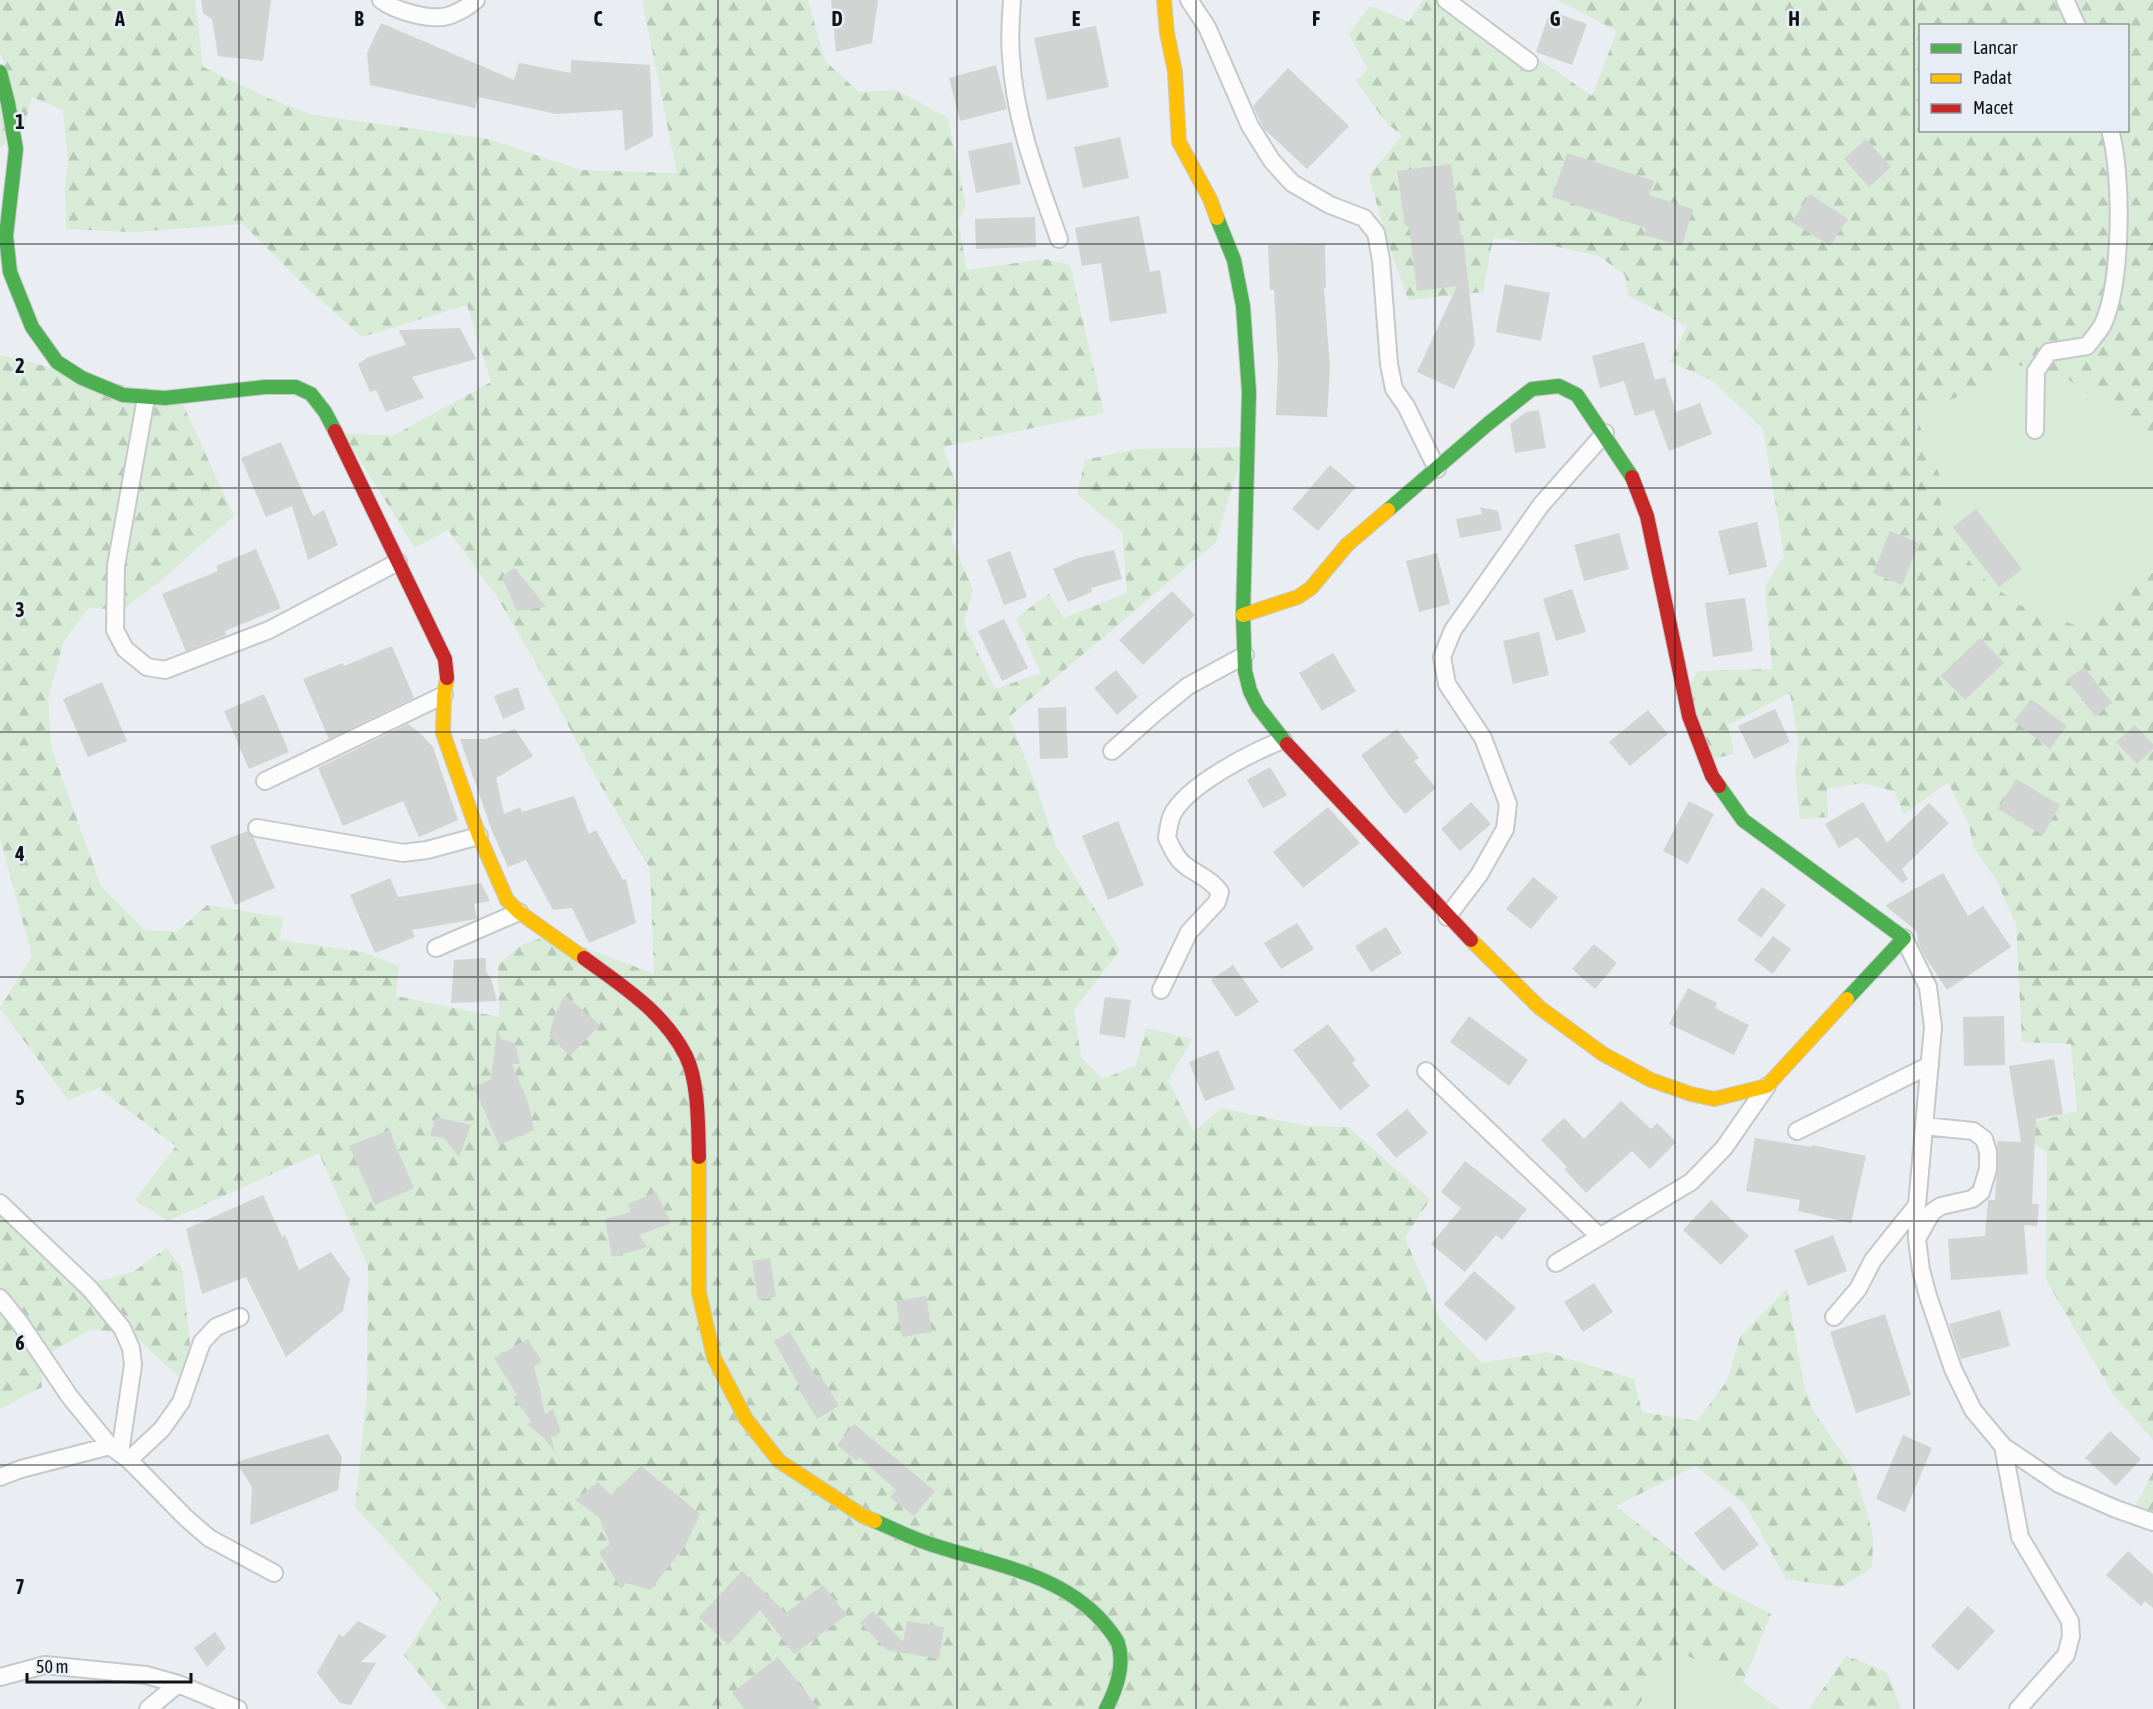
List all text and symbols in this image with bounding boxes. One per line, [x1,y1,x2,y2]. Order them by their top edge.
text: A [114,7,125,30]
text: B [354,7,364,30]
text: C [594,7,603,30]
text: D [831,7,843,30]
text: E [1072,7,1081,30]
text: F [1312,7,1320,30]
text: G [1550,7,1561,30]
text: H [1788,7,1800,30]
legend [1919,24,2129,132]
text: Lancar [1973,37,2018,58]
text: Padat [1973,67,2012,88]
text: Macet [1973,97,2013,118]
text: 1 [15,110,25,133]
text: 2 [15,354,25,377]
text: 3 [15,598,25,621]
text: 4 [14,842,25,865]
text: 5 [15,1086,25,1109]
text: 6 [15,1331,25,1354]
text: 7 [15,1575,25,1598]
scale bar [27,1646,190,1684]
text: 50 m [36,1656,68,1677]

